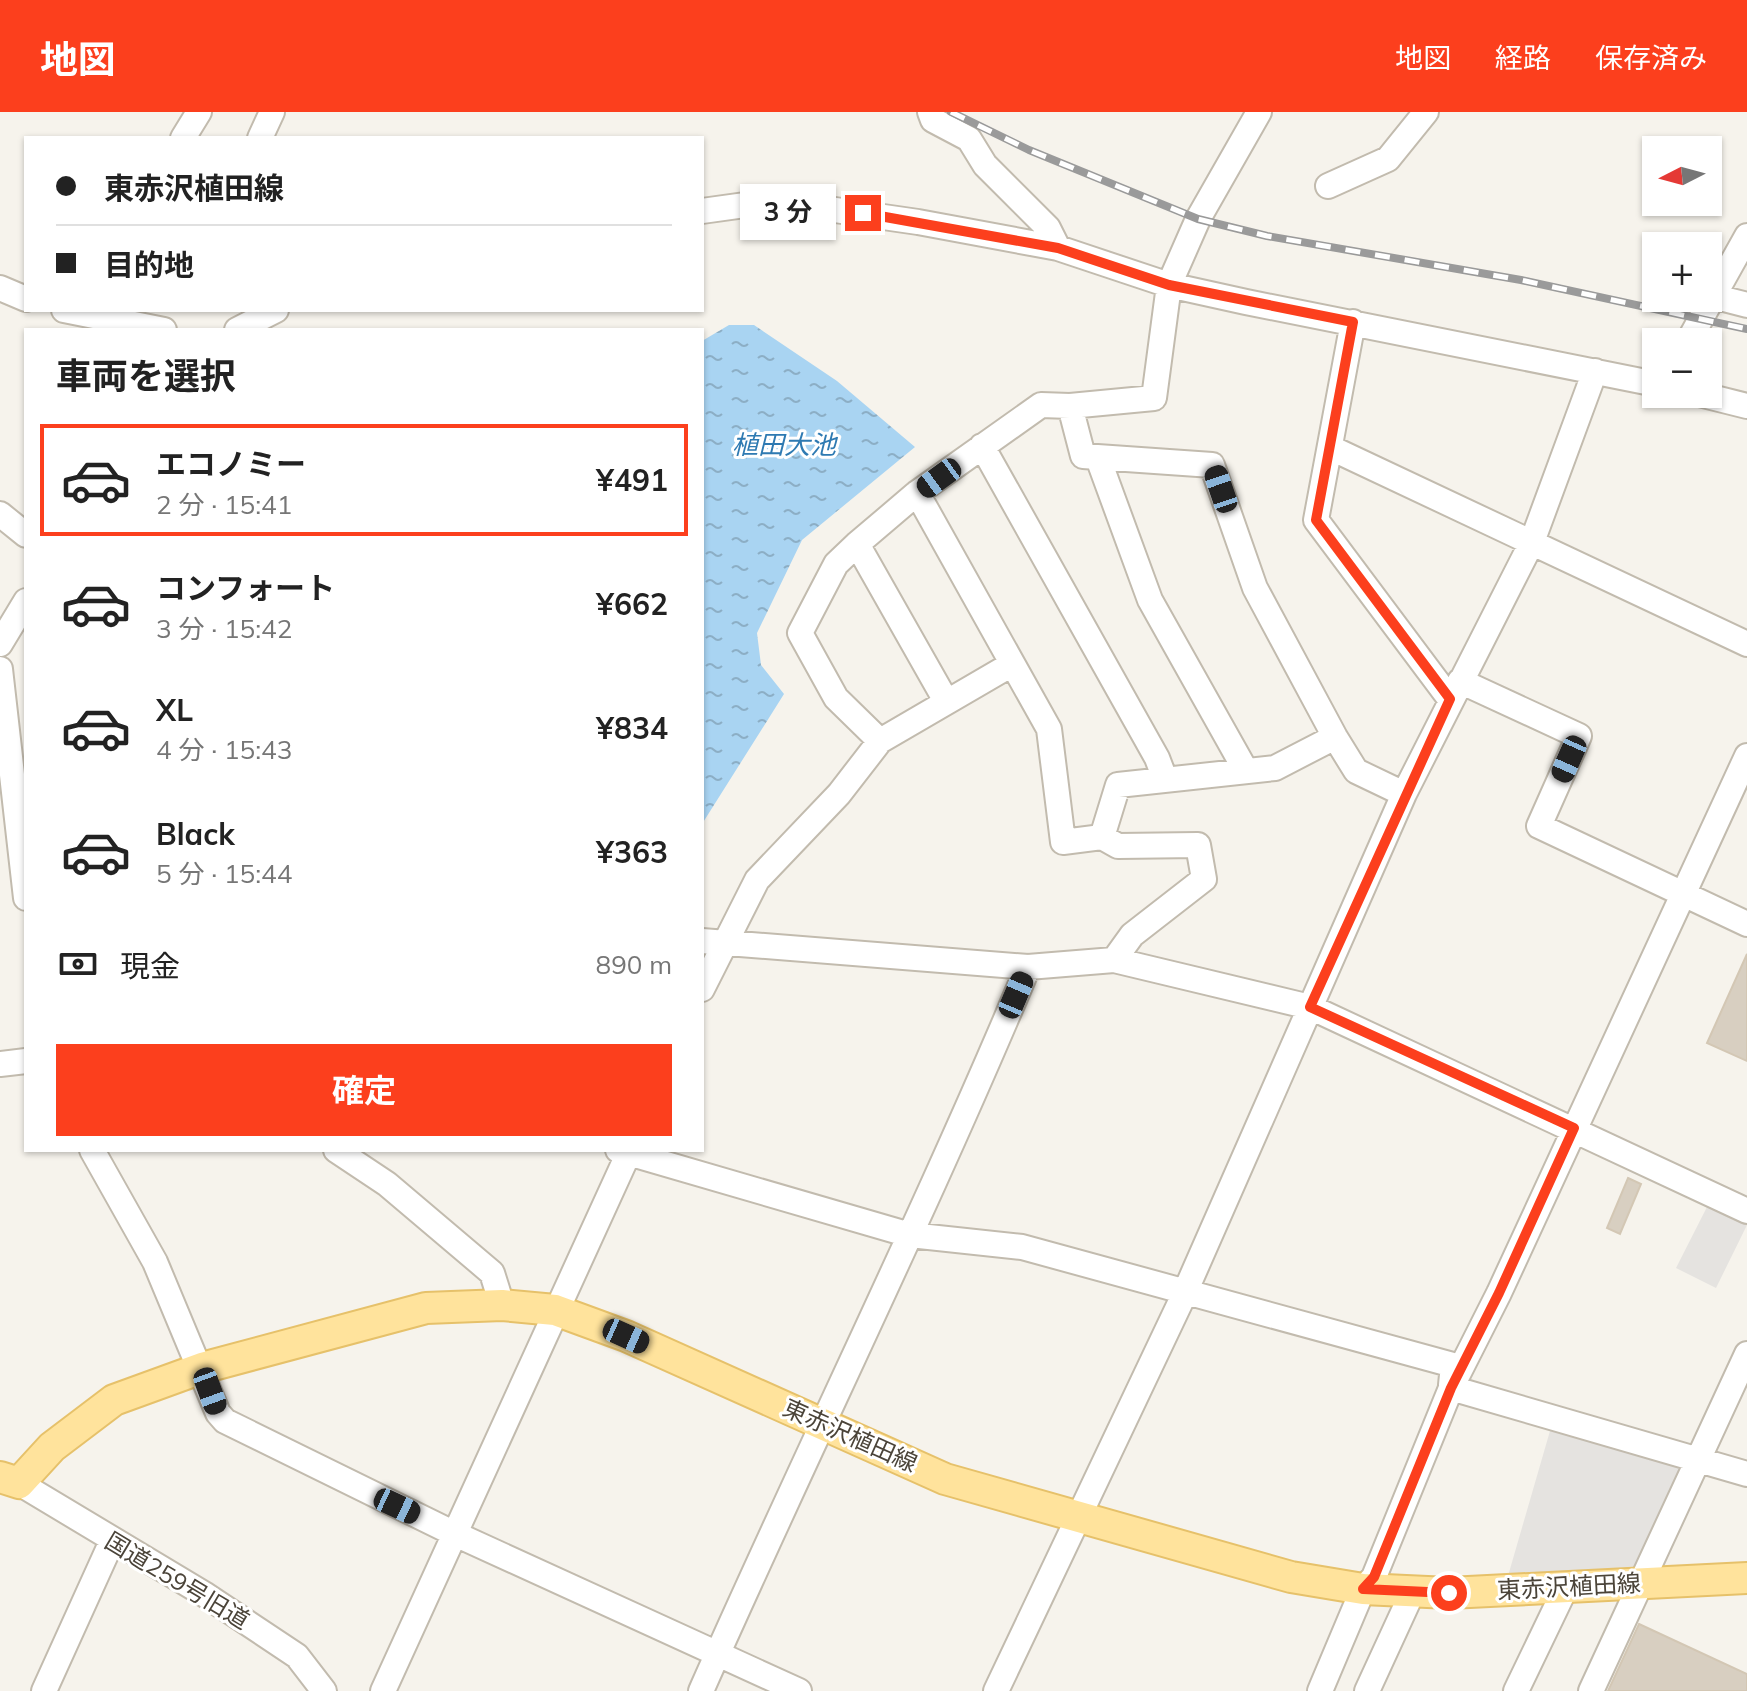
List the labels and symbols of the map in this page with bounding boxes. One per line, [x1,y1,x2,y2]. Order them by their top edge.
north arrow [1642,136,1722,216]
callout: 3 分 [739,185,835,241]
route end [845,195,881,231]
water label: 植田大池 [732,428,839,461]
car [913,454,965,502]
car [1202,462,1240,516]
car [1548,732,1590,786]
car [996,968,1036,1022]
car [599,1315,653,1357]
car [191,1364,229,1418]
street label: 東赤沢植田線 [779,1392,922,1478]
car [370,1485,424,1527]
street label: 国道259号旧道 [100,1525,255,1635]
street label: 東赤沢植田線 [1496,1567,1642,1605]
route start [1431,1575,1467,1611]

